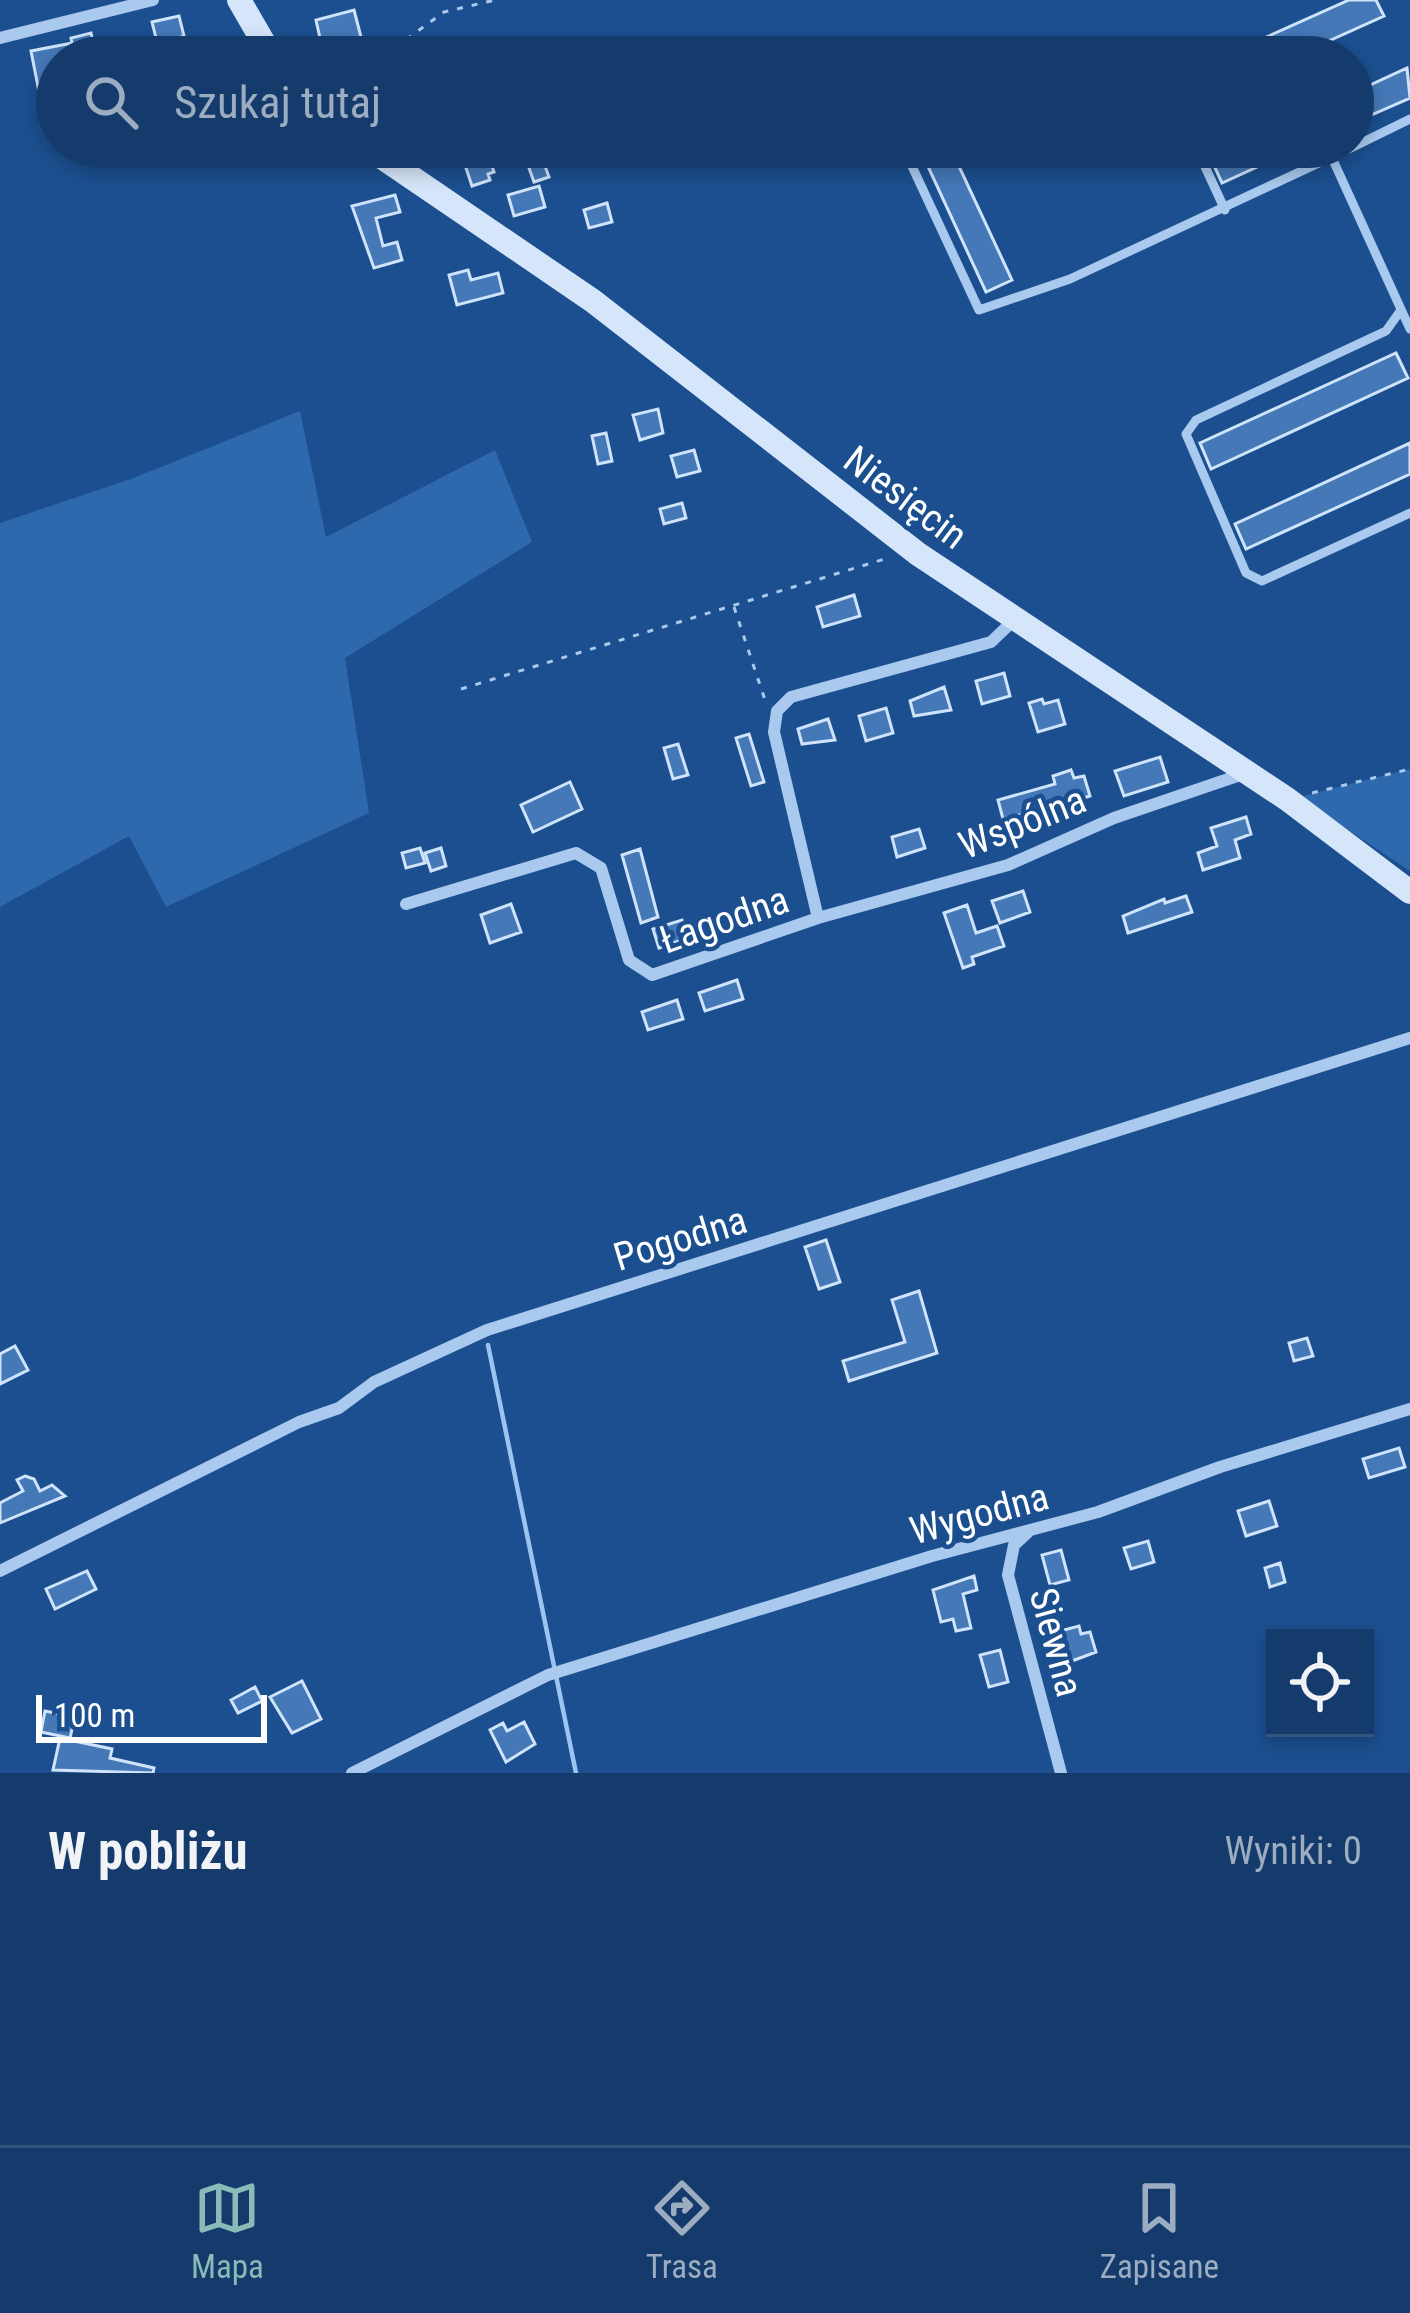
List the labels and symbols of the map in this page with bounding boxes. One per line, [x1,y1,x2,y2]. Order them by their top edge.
street label: Niesięcin [835,437,976,559]
street label: Wspólna [952,777,1093,869]
street label: Łagodna [654,877,795,963]
street label: Pogodna [608,1197,752,1281]
street label: Wygodna [905,1473,1054,1554]
street label: Siewna [1020,1583,1093,1702]
scale bar [36,1689,267,1742]

